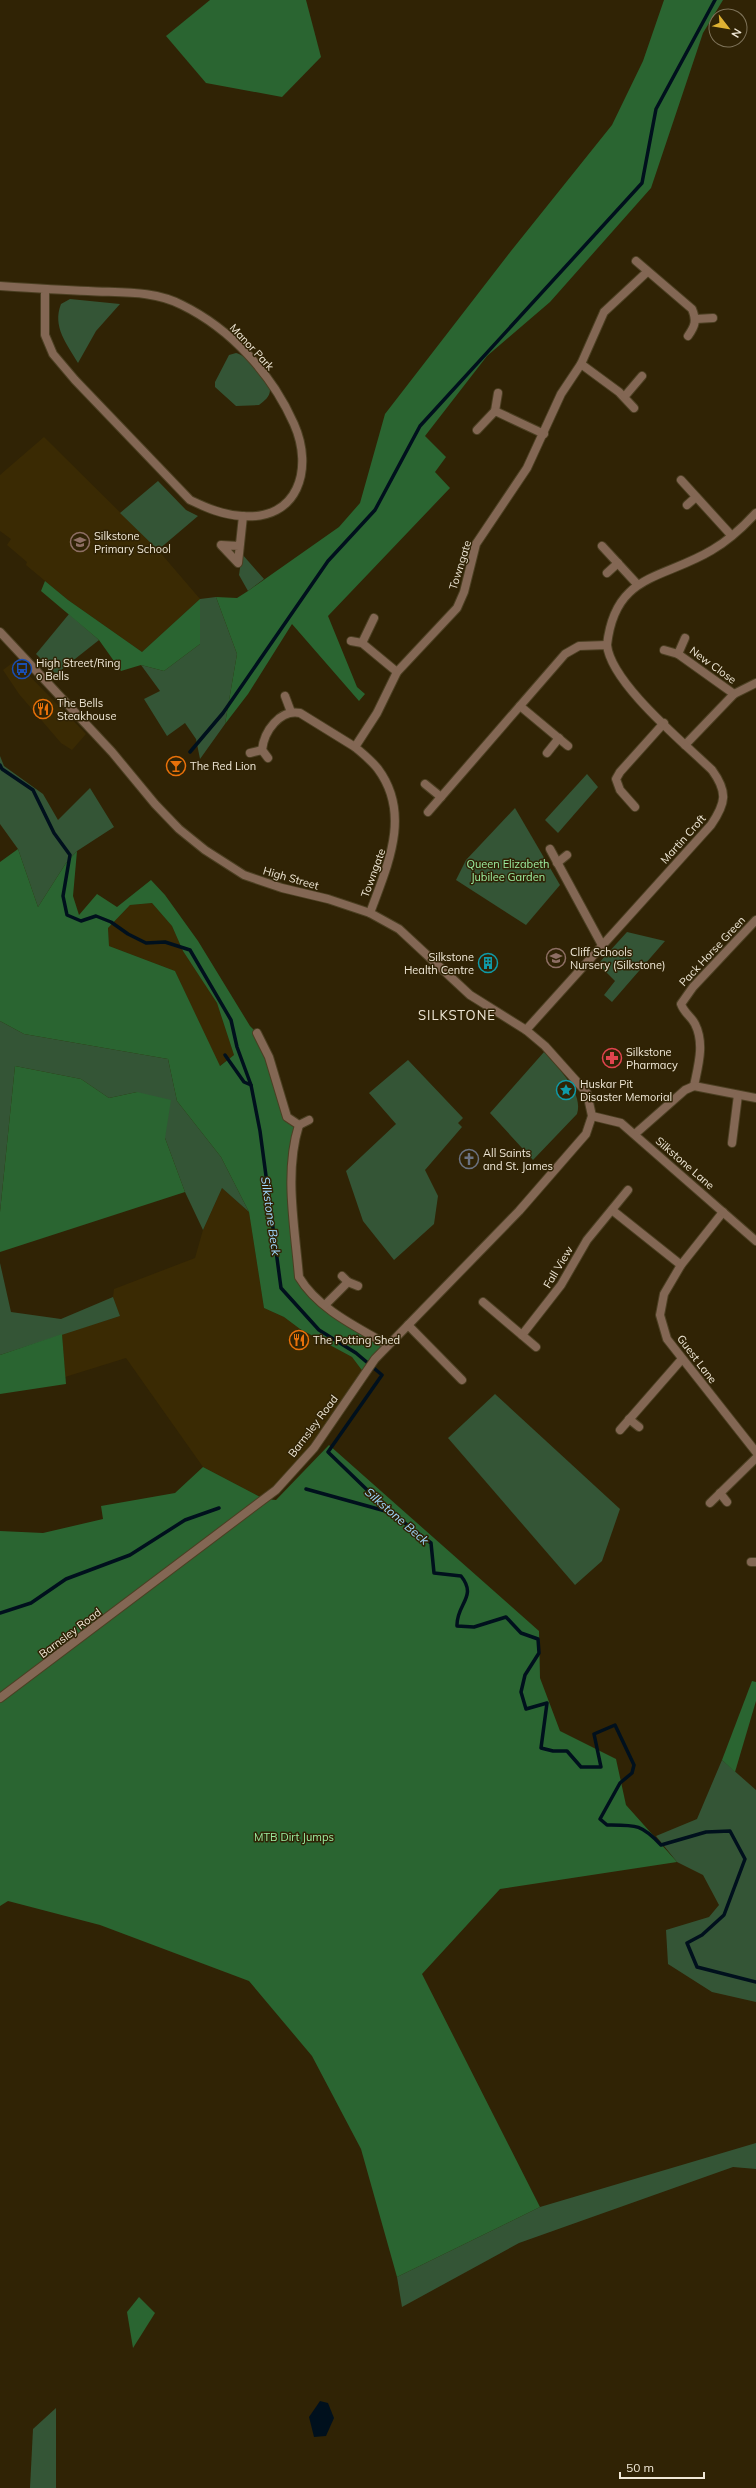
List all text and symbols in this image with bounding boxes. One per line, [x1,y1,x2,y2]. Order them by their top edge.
north arrow [708,8,748,48]
text: N [728,26,745,40]
street label: Manor Park [227,321,277,374]
place label: Silkstone Primary School [94,529,171,556]
school or university icon: Silkstone Primary School [69,531,91,553]
street label: Towngate [446,539,474,591]
street label: New Close [687,643,739,687]
place label: High Street/Ring o Bells [36,656,120,683]
bus stop icon: High Street/Ring o Bells [11,658,33,680]
place label: The Bells Steakhouse [57,696,116,723]
restaurant icon: The Bells Steakhouse [32,698,54,720]
bar icon: The Red Lion [165,755,187,777]
place label: The Red Lion [190,759,256,773]
street label: Martin Croft [657,812,709,866]
street label: Towngate [358,847,388,899]
park label: Queen Elizabeth Jubilee Garden [467,857,549,884]
street label: High Street [261,863,321,893]
street label: Pack Horse Green [676,913,748,989]
place label: Cliff Schools Nursery (Silkstone) [570,945,665,972]
school or university icon: Cliff Schools Nursery (Silkstone) [545,947,567,969]
place label: Silkstone Health Centre [404,950,474,977]
building icon: Silkstone Health Centre [477,952,499,974]
district label: SILKSTONE [418,1007,496,1023]
place label: Silkstone Pharmacy [626,1045,678,1072]
pharmacy icon: Silkstone Pharmacy [601,1047,623,1069]
place label: Huskar Pit Disaster Memorial [580,1077,672,1104]
place icon: Huskar Pit Disaster Memorial [555,1079,577,1101]
street label: Silkstone Lane [653,1134,717,1192]
place label: All Saints and St. James [483,1146,553,1173]
church icon: All Saints and St. James [458,1148,480,1170]
water label: Silkstone Beck [258,1176,284,1257]
street label: Fall View [540,1243,576,1291]
restaurant icon: The Potting Shed [288,1329,310,1351]
street label: Guest Lane [674,1332,720,1386]
place label: The Potting Shed [313,1333,400,1347]
street label: Barnsley Road [285,1392,341,1460]
water label: Silkstone Beck [362,1484,433,1548]
street label: Barnsley Road [36,1605,104,1661]
park label: MTB Dirt Jumps [254,1830,334,1844]
scale bar [620,2454,704,2480]
text: 50 m [626,2460,654,2475]

